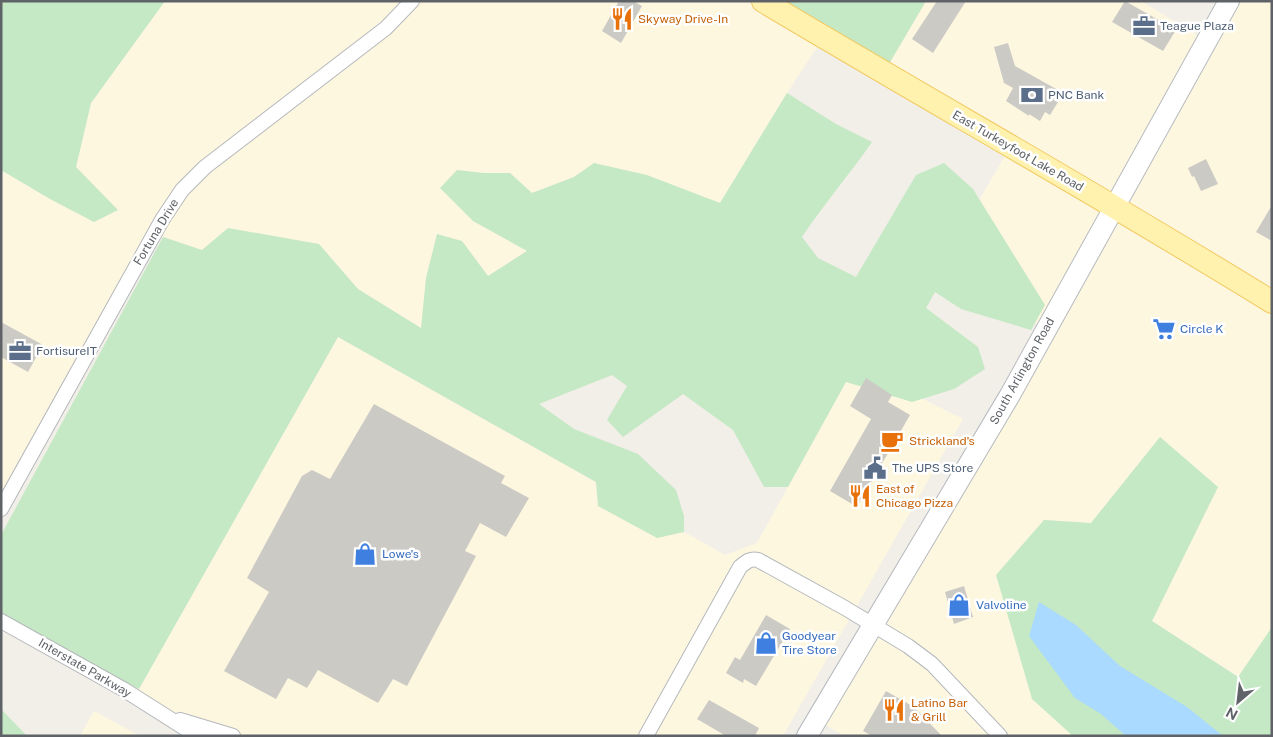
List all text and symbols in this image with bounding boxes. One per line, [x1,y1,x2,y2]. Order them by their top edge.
restaurant icon: Skyway Drive-In [609,6,635,32]
place label: Skyway Drive-In [638,12,728,26]
office icon: Teague Plaza [1131,13,1157,39]
place label: Teague Plaza [1160,19,1234,33]
bank icon: PNC Bank [1019,82,1045,108]
place label: PNC Bank [1048,88,1104,102]
street label: East Turkeyfoot Lake Road [950,108,1086,194]
street label: Fortuna Drive [131,196,181,268]
street label: South Arlington Road [987,315,1057,427]
supermarket icon: Circle K [1151,316,1177,342]
place label: Circle K [1180,322,1224,336]
office icon: FortisureIT [7,338,33,364]
place label: FortisureIT [36,344,97,358]
cafe icon: Strickland's [879,428,905,454]
place label: Strickland's [909,434,975,448]
public building icon: The UPS Store [862,455,888,481]
place label: The UPS Store [892,461,974,475]
place label: East of Chicago Pizza [876,482,953,510]
restaurant icon: East of Chicago Pizza [847,483,873,509]
shop icon: Lowe's [352,541,378,567]
place label: Lowe's [382,547,419,561]
shop icon: Valvoline [946,592,972,618]
place label: Valvoline [976,598,1027,612]
place label: Goodyear Tire Store [782,629,837,657]
shop icon: Goodyear Tire Store [753,630,779,656]
street label: Interstate Parkway [36,636,134,701]
north arrow [1213,677,1263,727]
place label: Latino Bar & Grill [911,696,968,724]
restaurant icon: Latino Bar & Grill [881,697,907,723]
text: N [1223,704,1240,723]

